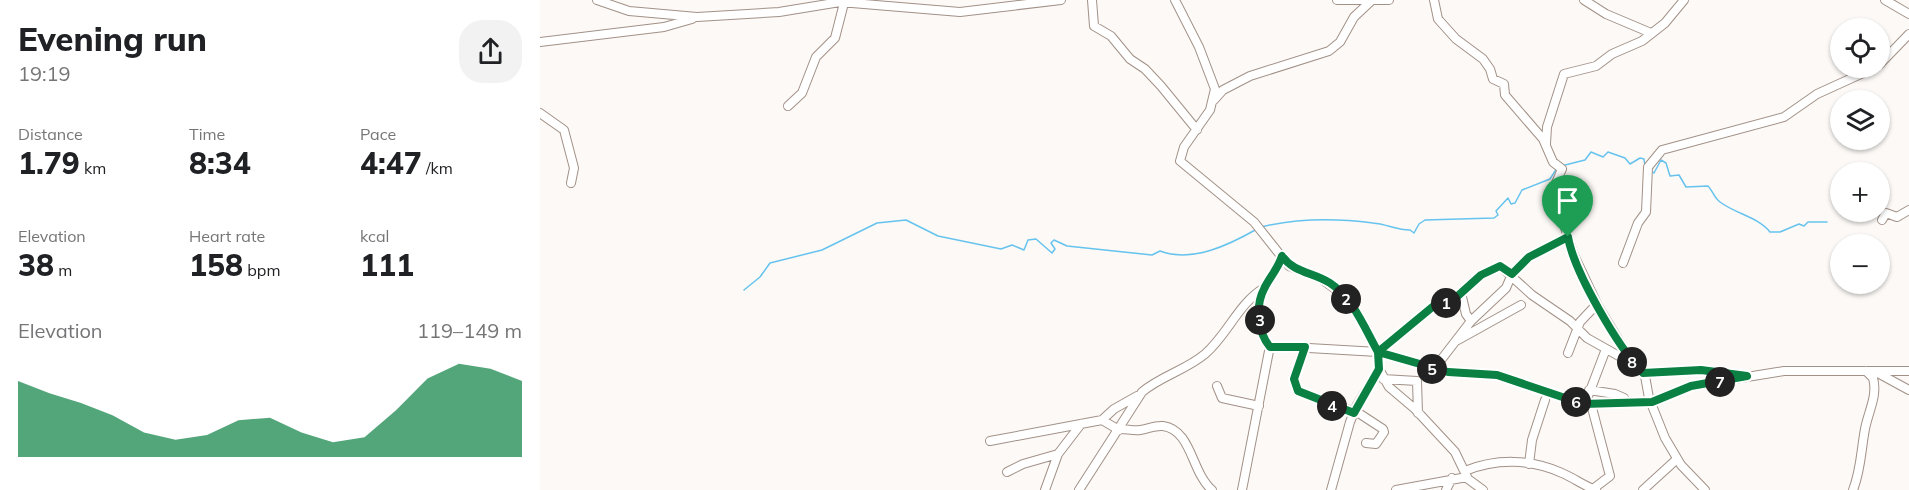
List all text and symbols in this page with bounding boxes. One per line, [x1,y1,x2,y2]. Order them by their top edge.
text: Evening run [18,18,207,59]
map controls [1830,18,1890,294]
button: locate [1830,18,1890,78]
button: share [459,20,522,83]
text: 19:19 [18,61,71,86]
button: layers [1830,90,1890,150]
text: Distance [18,124,83,144]
text: Time [189,124,225,144]
text: Pace [360,124,396,144]
text: 1.79 [18,144,80,182]
text: 8:34 [189,144,251,182]
text: 4:47 [360,144,422,182]
text: km [80,158,106,178]
text: /km [422,158,453,178]
button: + [1830,162,1890,222]
pin [1542,175,1593,237]
icon: arrive [1551,184,1584,217]
text: Elevation [18,226,86,246]
text: Heart rate [189,226,265,246]
text: kcal [360,226,389,246]
button: − [1830,234,1890,294]
text: 38 [18,246,54,284]
text: 158 [189,246,243,284]
text: 111 [360,246,414,284]
text: m [54,260,72,280]
text: bpm [243,260,280,280]
pin: 2 [1331,284,1361,314]
pin: 1 [1431,288,1461,318]
text: 2 [1341,289,1351,309]
text: 1 [1441,293,1451,313]
pin: 3 [1245,305,1275,335]
text: 3 [1255,310,1265,330]
text: Elevation [18,318,103,343]
text: 119–149 m [417,318,522,343]
pin: 8 [1617,347,1647,377]
text: 8 [1627,352,1637,372]
pin: 5 [1417,354,1447,384]
text: 5 [1427,359,1437,379]
pin: 7 [1705,367,1735,397]
text: 7 [1715,372,1725,392]
pin: 6 [1561,387,1591,417]
pin: 4 [1317,391,1347,421]
text: 6 [1571,392,1581,412]
text: 4 [1327,396,1337,416]

